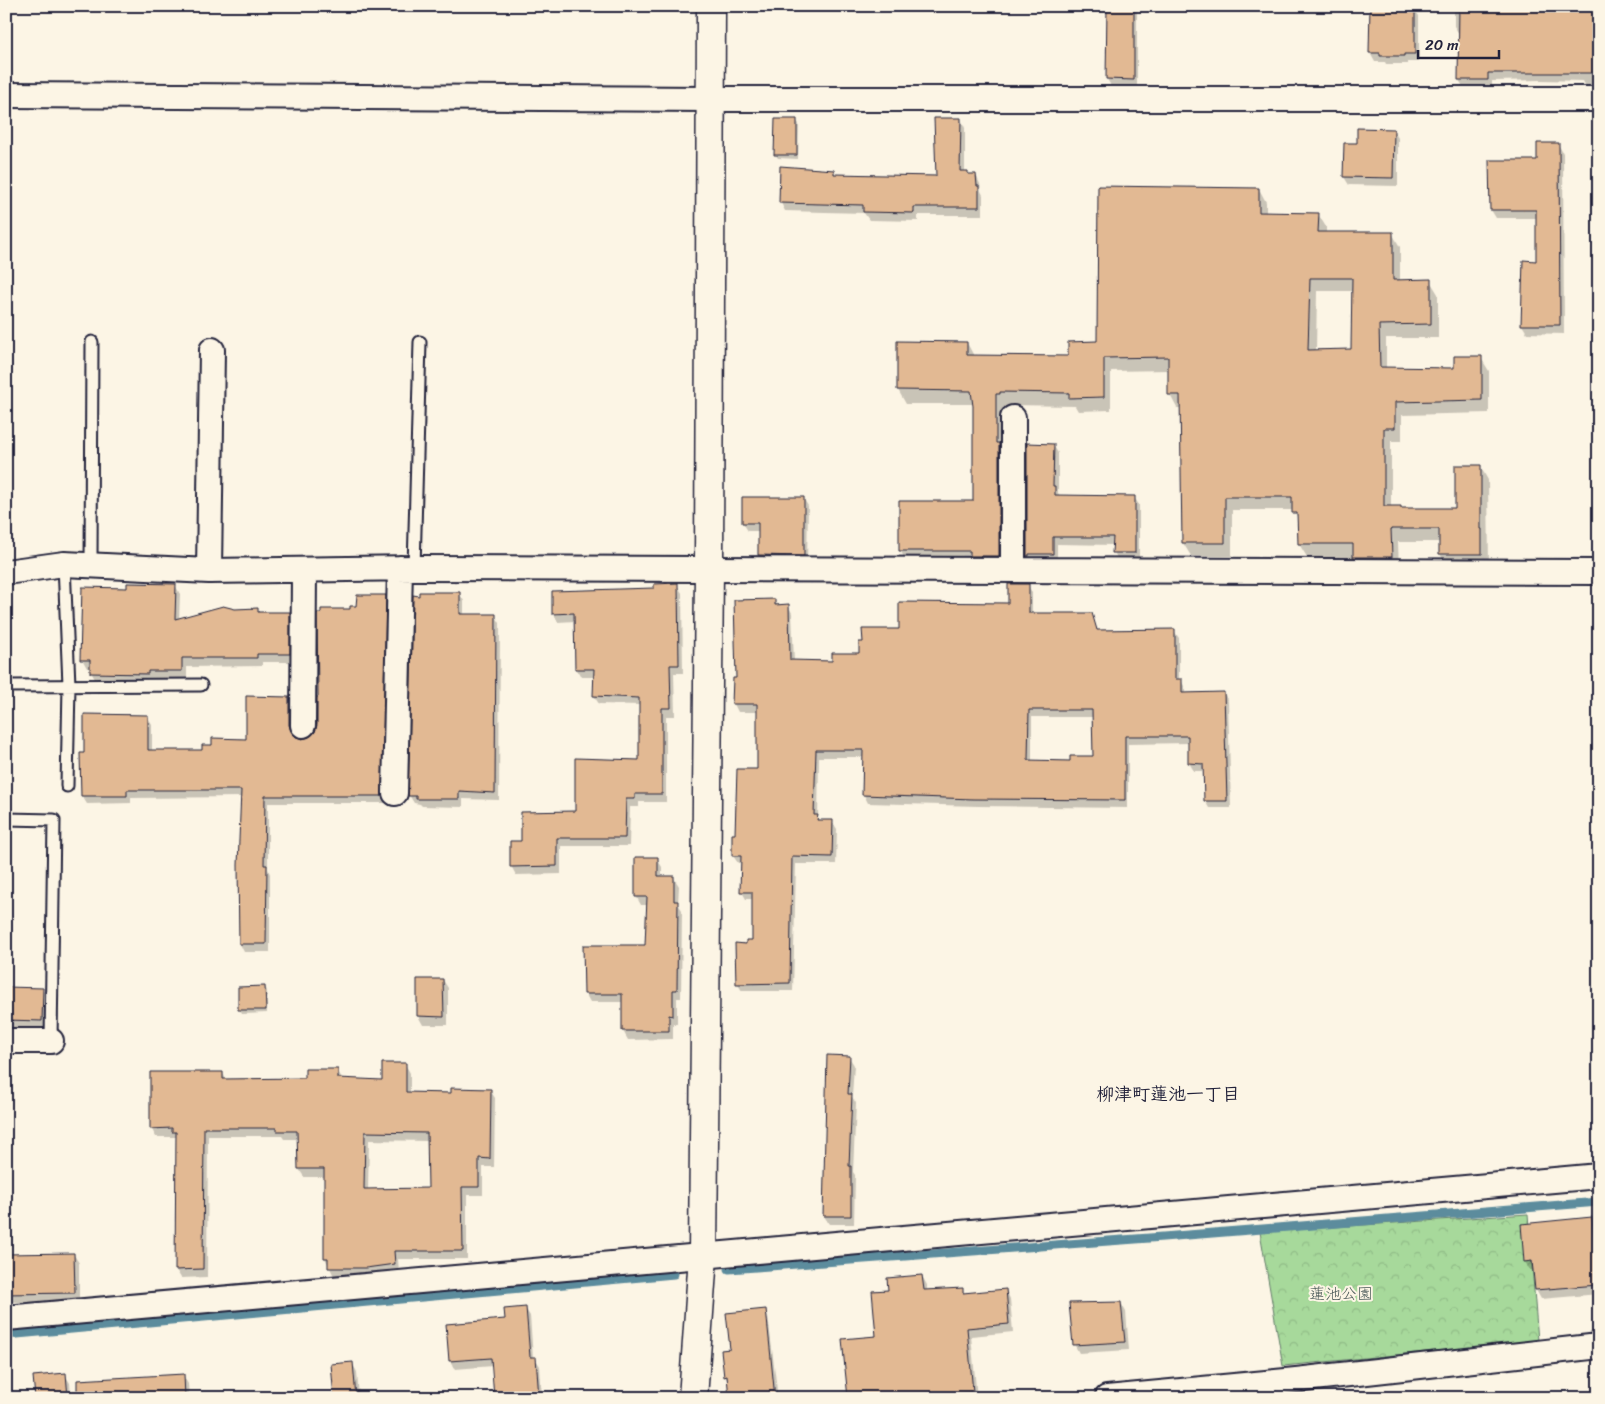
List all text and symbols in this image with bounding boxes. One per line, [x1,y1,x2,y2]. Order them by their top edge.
scale bar [1418,28,1499,60]
text: 20 m [1425,32,1459,58]
district label: 柳津町蓮池一丁目 [1096,1078,1240,1110]
park label: 蓮池公園 [1309,1279,1373,1308]

